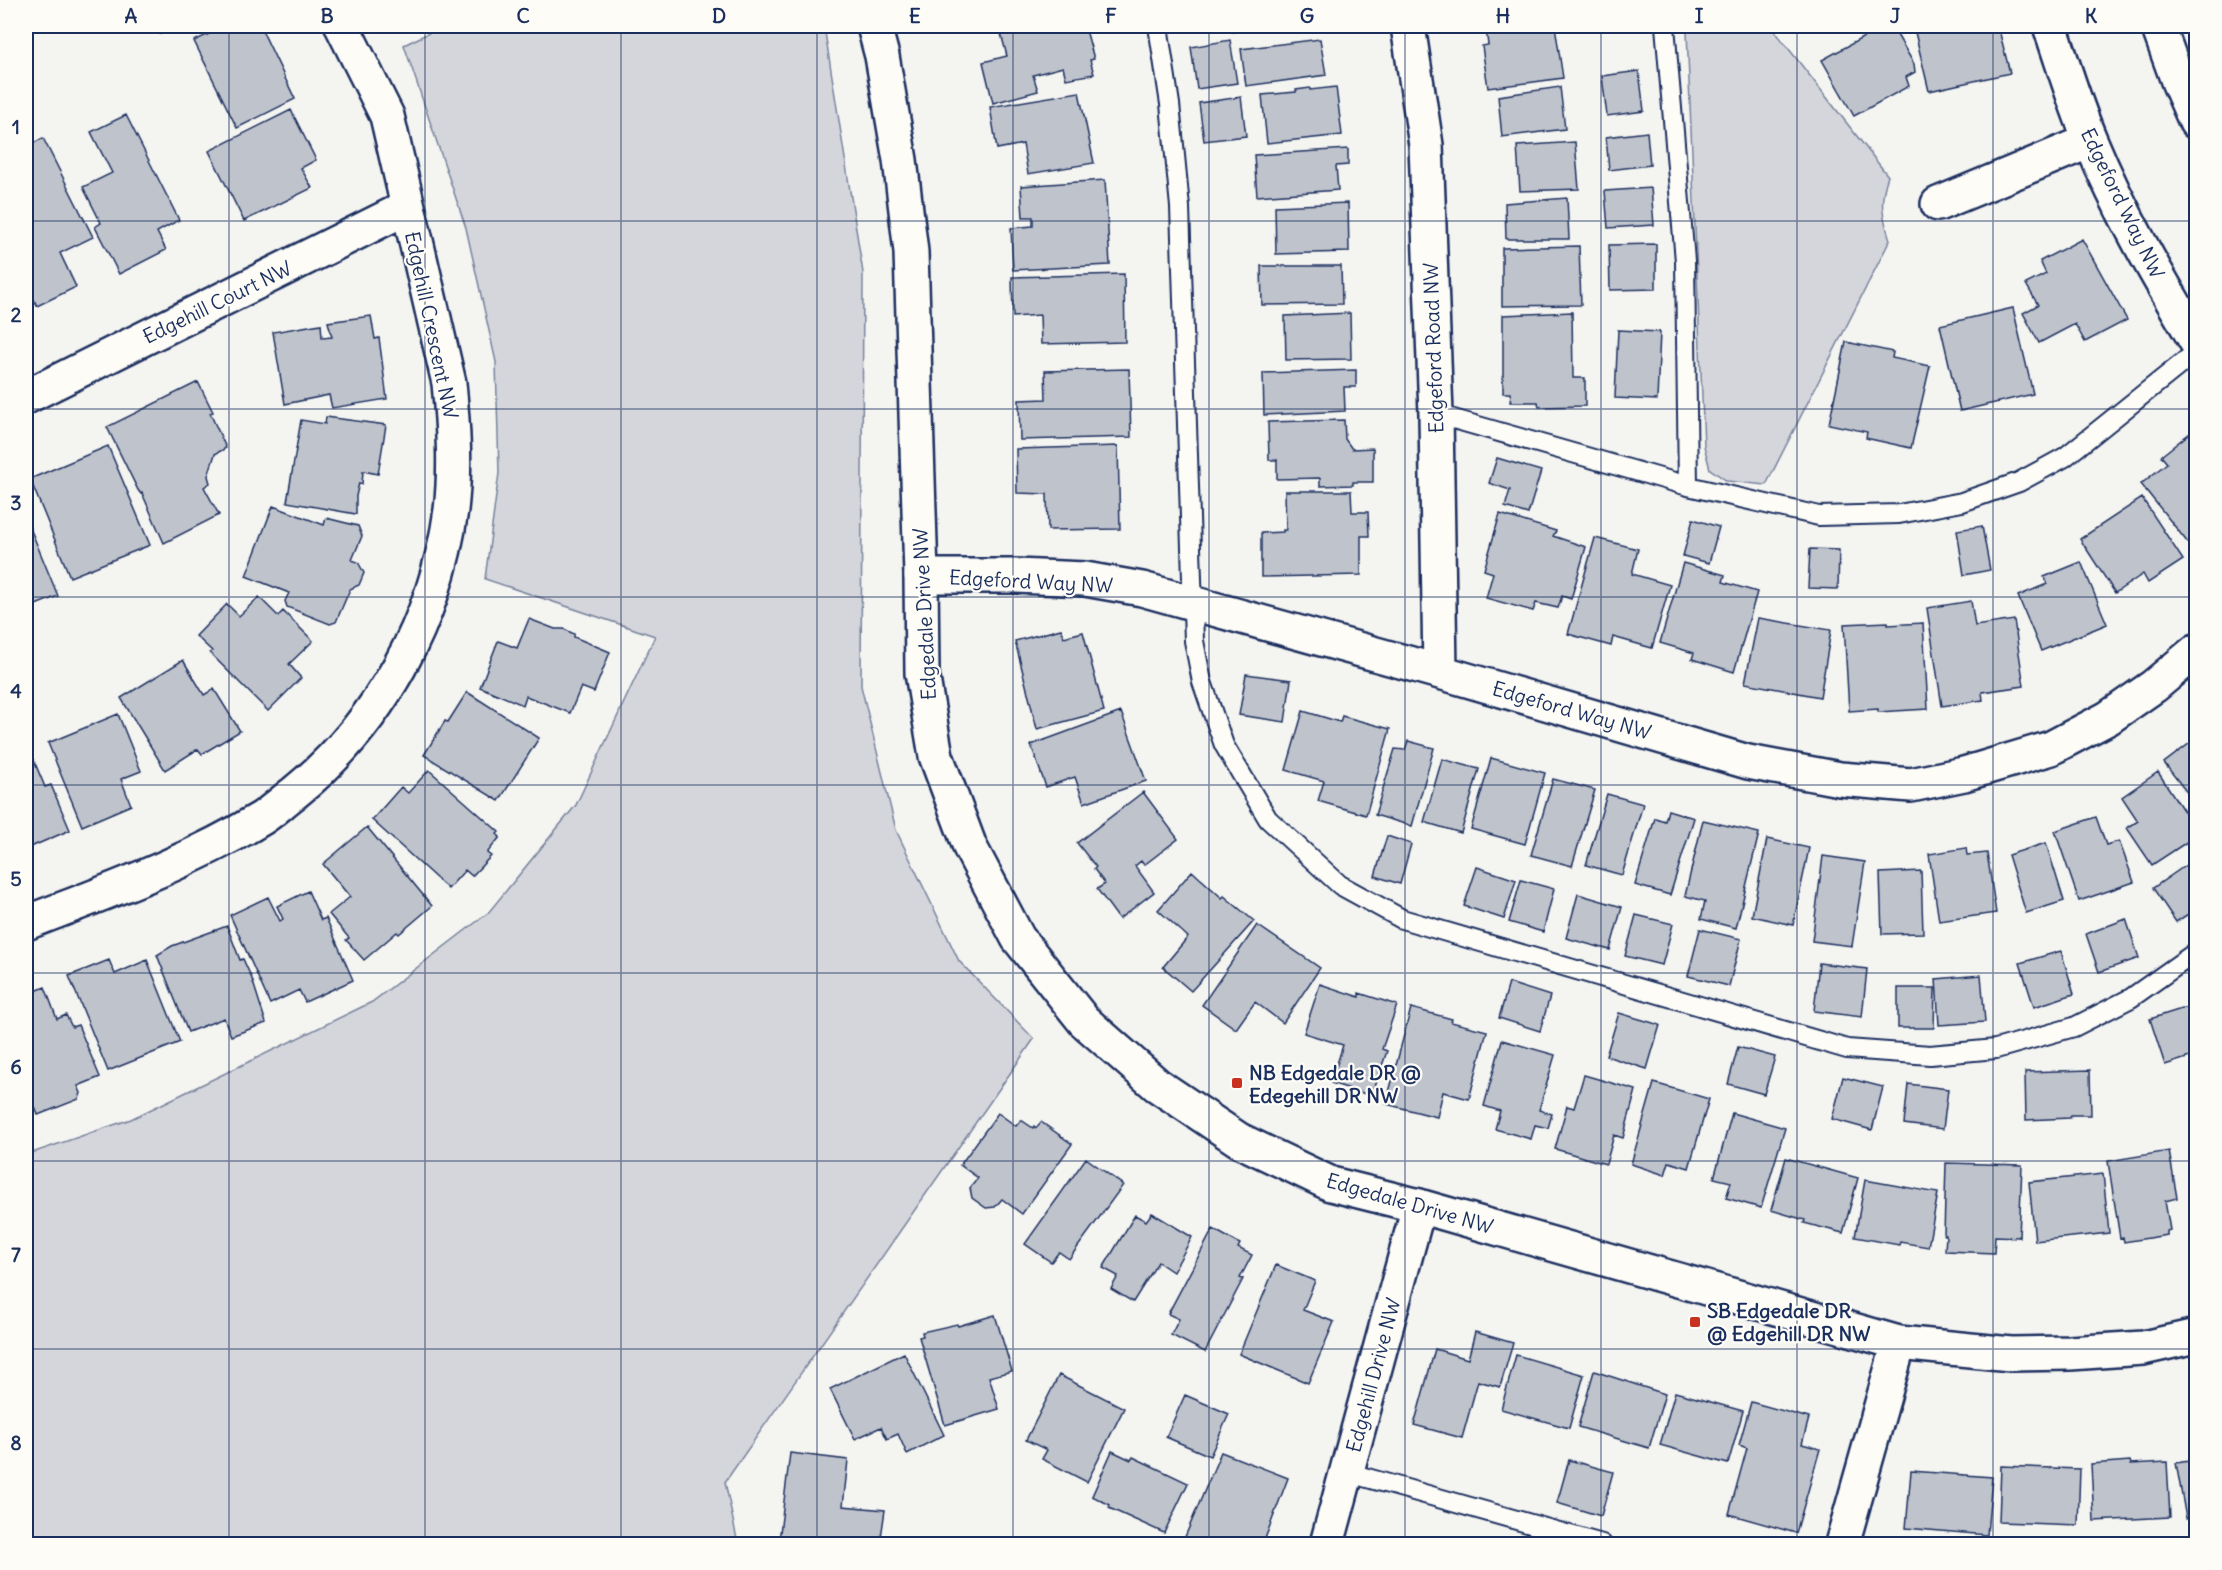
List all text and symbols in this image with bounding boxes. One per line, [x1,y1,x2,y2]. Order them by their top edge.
text: A [125,3,138,28]
text: B [320,3,334,28]
text: C [516,3,530,28]
text: D [712,3,726,28]
text: E [909,3,921,28]
text: F [1105,3,1117,28]
text: G [1300,3,1314,28]
text: H [1496,3,1510,28]
text: I [1695,3,1704,28]
text: J [1890,3,1901,28]
text: K [2085,3,2098,28]
text: 1 [12,114,20,139]
street label: Edgeford Way NW [2076,124,2170,282]
street label: Edgehill Crescent NW [400,229,464,421]
street label: Edgehill Court NW [139,255,295,349]
street label: Edgeford Road NW [1418,262,1448,434]
text: 2 [11,302,22,327]
text: 3 [10,490,22,515]
street label: Edgedale Drive NW [907,527,941,701]
street label: Edgeford Way NW [948,564,1114,598]
street label: Edgeford Way NW [1490,675,1654,745]
text: 4 [10,678,22,703]
text: 5 [10,866,22,891]
text: 6 [10,1054,22,1079]
place label: NB Edgedale DR @ Edegehill DR NW [1249,1060,1421,1108]
marker: NB Edgedale DR @ Edegehill DR NW [1230,1076,1244,1090]
street label: Edgedale Drive NW [1324,1167,1496,1239]
text: 7 [11,1242,21,1267]
street label: Edgehill Drive NW [1340,1295,1406,1455]
place label: SB Edgedale DR @ Edgehill DR NW [1707,1298,1870,1346]
marker: SB Edgedale DR @ Edgehill DR NW [1688,1315,1702,1329]
text: 8 [10,1430,22,1455]

